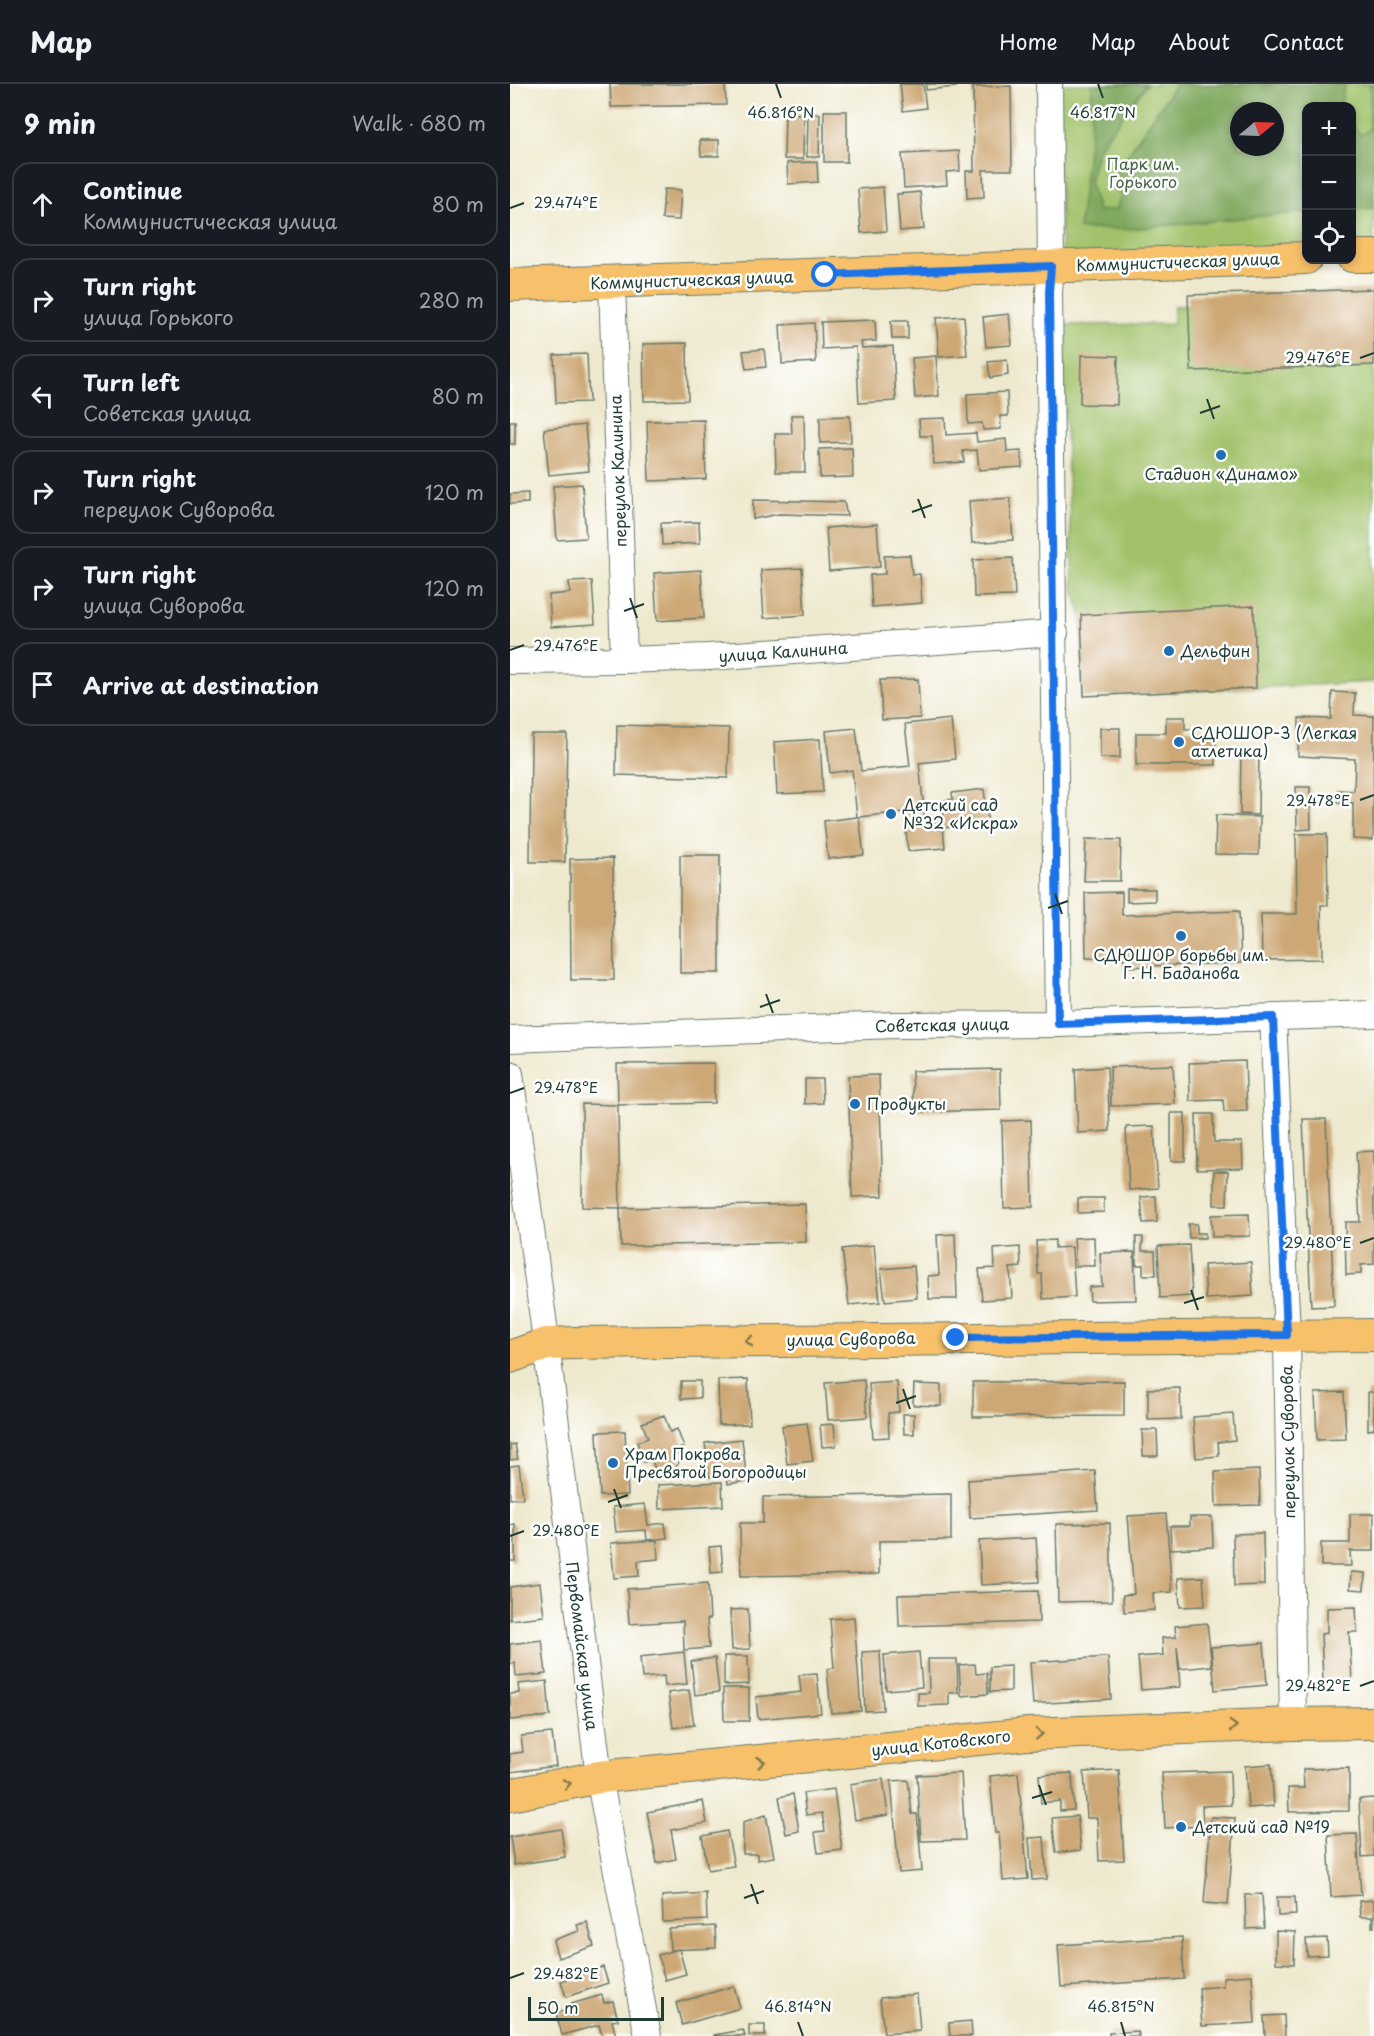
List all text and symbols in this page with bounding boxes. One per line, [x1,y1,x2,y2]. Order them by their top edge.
text: Map [30,20,92,63]
text: Home [999,25,1058,57]
text: Map [1091,25,1136,57]
text: About [1169,25,1230,57]
text: Contact [1263,25,1344,57]
text: 46.816°N [747,100,815,123]
text: 46.817°N [1070,100,1136,123]
north arrow [1230,102,1284,156]
map controls [1302,102,1356,264]
button: + [1302,102,1356,156]
text: 9 min [24,104,96,143]
text: Walk · 680 m [352,108,486,138]
park label: Парк им. Горького [1107,151,1179,193]
button: − [1302,156,1356,210]
text: Continue [83,173,182,206]
icon: ahead [26,188,59,221]
text: 80 m [432,189,484,219]
text: 29.474°E [534,190,598,213]
text: Коммунистическая улица [83,206,337,236]
button: locate [1302,210,1356,264]
street label: Коммунистическая улица [1076,245,1280,277]
route start [811,261,837,287]
street label: Коммунистическая улица [590,263,794,295]
text: Turn right [83,269,196,302]
icon: right [26,284,59,317]
text: 280 m [419,285,484,315]
text: улица Горького [83,302,234,332]
text: 29.476°E [1286,345,1350,368]
text: Turn left [83,365,180,398]
icon: left [26,380,59,413]
text: 80 m [432,381,484,411]
street label: переулок Калинина [602,394,632,548]
text: Советская улица [83,398,251,428]
marker: Стадион «Динамо» [1214,448,1228,462]
text: Turn right [83,461,196,494]
place label: Стадион «Динамо» [1144,461,1298,485]
icon: right [26,476,59,509]
text: 120 m [425,477,484,507]
text: переулок Суворова [83,494,274,524]
text: Turn right [83,557,196,590]
icon: right [26,572,59,605]
text: 120 m [425,573,484,603]
text: улица Суворова [83,590,244,620]
text: 29.476°E [534,633,598,656]
street label: улица Калинина [718,635,848,667]
place label: Дельфин [1180,638,1251,662]
marker: Дельфин [1162,644,1176,658]
icon: arrive [26,668,59,701]
text: Arrive at destination [83,668,319,701]
place label: СДЮШОР-3 (Легкая атлетика) [1191,720,1357,762]
marker: СДЮШОР-3 (Легкая атлетика) [1172,735,1186,749]
text: 29.478°E [1286,788,1350,811]
place label: Детский сад №32 «Искра» [902,792,1018,834]
marker: Детский сад №32 «Искра» [884,807,898,821]
marker: СДЮШОР борьбы им. Г. Н. Баданова [1174,929,1188,943]
place label: СДЮШОР борьбы им. Г. Н. Баданова [1093,942,1269,984]
street label: Советская улица [875,1011,1009,1037]
text: 29.478°E [534,1075,598,1098]
place label: Продукты [867,1091,946,1115]
marker: Продукты [848,1097,862,1111]
text: 29.480°E [1284,1230,1352,1253]
route end [942,1324,968,1350]
street label: улица Суворова [786,1325,916,1351]
one-way arrow [744,1334,753,1347]
street label: переулок Суворова [1274,1365,1300,1519]
place label: Храм Покрова Пресвятой Богородицы [625,1441,806,1483]
marker: Храм Покрова Пресвятой Богородицы [606,1456,620,1470]
text: 29.480°E [532,1518,600,1541]
street label: Первомайская улица [561,1560,605,1732]
text: 29.482°E [1285,1673,1351,1696]
one-way arrow [1229,1720,1238,1733]
street label: улица Котовского [870,1723,1012,1761]
one-way arrow [1034,1728,1043,1740]
one-way arrow [756,1756,766,1769]
one-way arrow [562,1778,572,1791]
place label: Детский сад №19 [1192,1814,1330,1838]
marker: Детский сад №19 [1174,1820,1188,1834]
text: 29.482°E [533,1961,599,1984]
scale bar [528,1994,664,2022]
text: 46.814°N [764,1994,832,2017]
text: 46.815°N [1087,1994,1155,2017]
text: 50 m [537,1995,578,2019]

